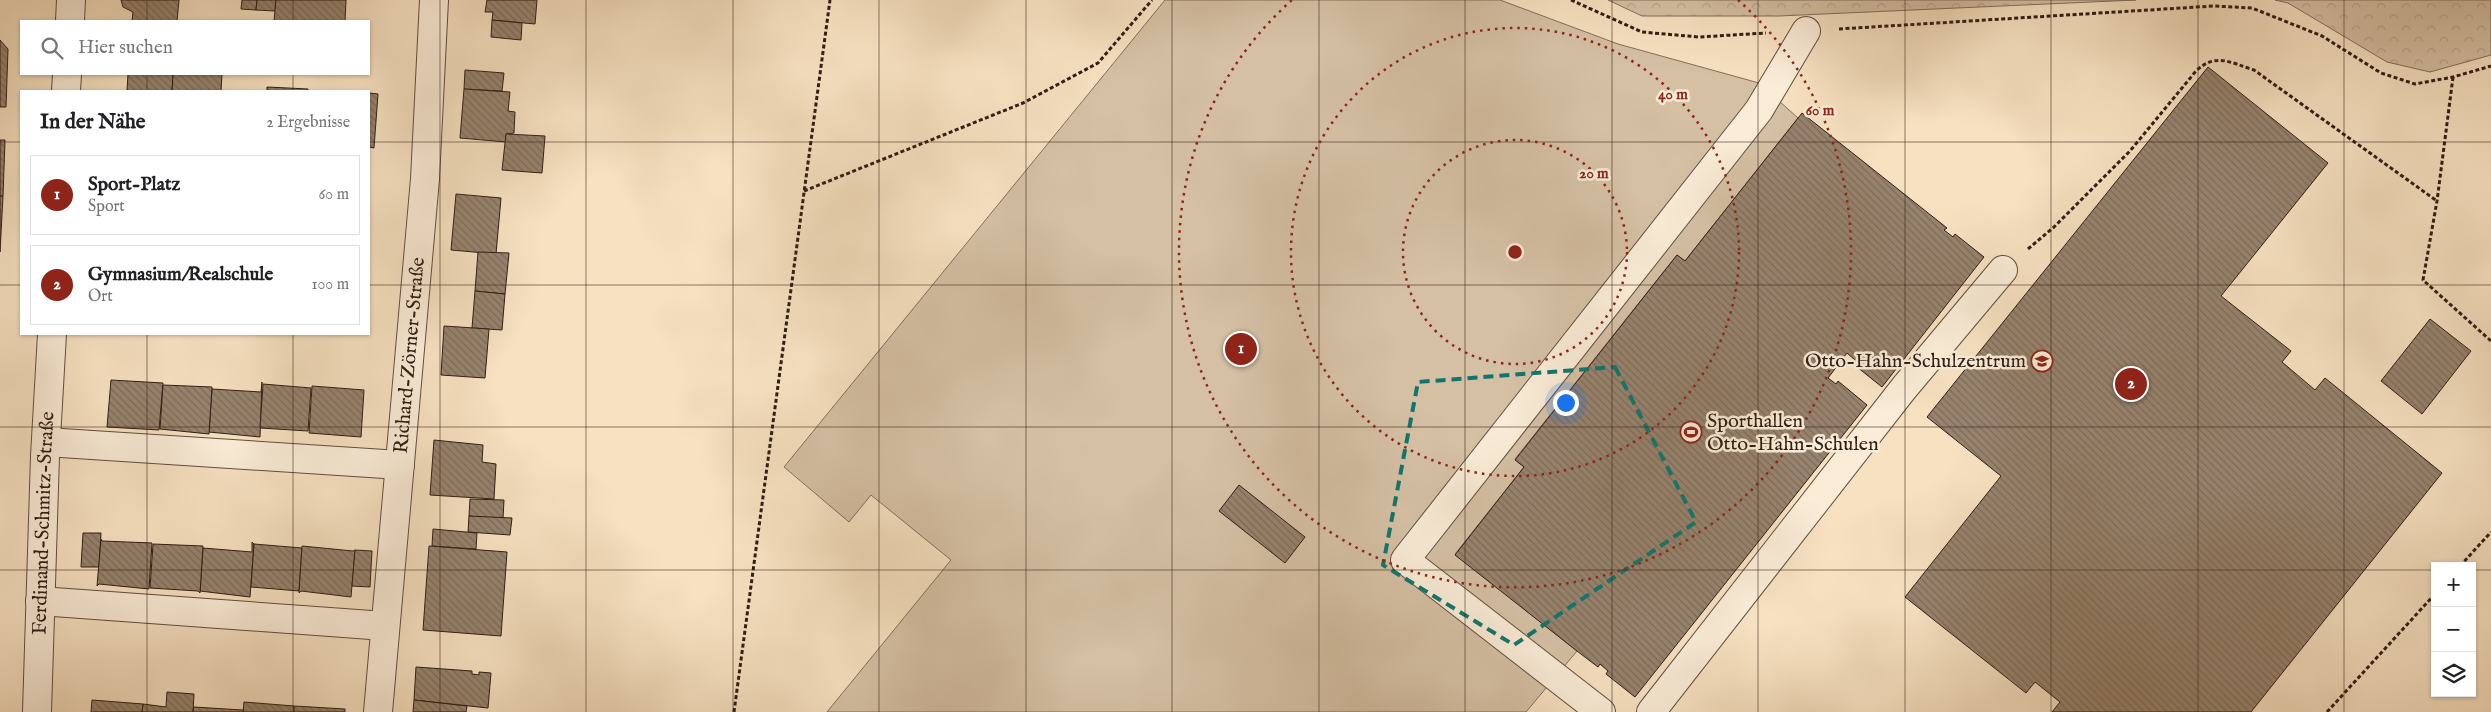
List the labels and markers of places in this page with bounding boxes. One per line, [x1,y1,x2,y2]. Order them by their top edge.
centre of rings [1506,243,1524,261]
pin: 1 [1225,330,1257,368]
place label: Otto-Hahn-Schulzentrum [1805,349,2026,374]
school or university icon: Otto-Hahn-Schulzentrum [2030,349,2054,373]
pin: 2 [2115,365,2147,403]
place label: Sporthallen Otto-Hahn-Schulen [1707,409,1879,457]
sports icon: Sporthallen Otto-Hahn-Schulen [1679,420,1703,444]

